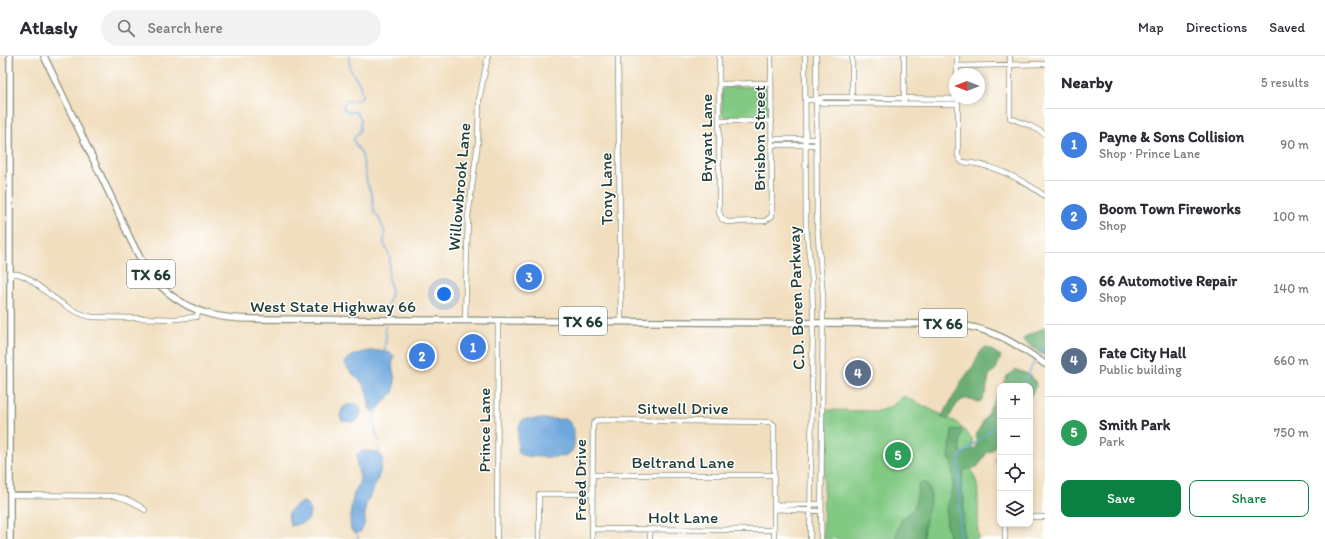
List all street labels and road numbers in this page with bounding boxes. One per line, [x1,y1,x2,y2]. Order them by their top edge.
street label: Brisbon Street [749,85,769,191]
street label: Bryant Lane [696,94,716,182]
street label: Willowbrook Lane [443,122,475,252]
street label: Tony Lane [595,152,617,226]
street label: C.D. Boren Parkway [783,226,809,370]
road number: TX 66 [127,260,175,288]
street label: West State Highway 66 [250,296,416,316]
road number: TX 66 [559,307,607,335]
road number: TX 66 [919,309,967,337]
street label: Prince Lane [474,388,494,472]
street label: Sitwell Drive [637,398,729,418]
street label: Freed Drive [570,439,590,521]
street label: Beltrand Lane [631,452,735,472]
street label: Holt Lane [648,507,718,527]

